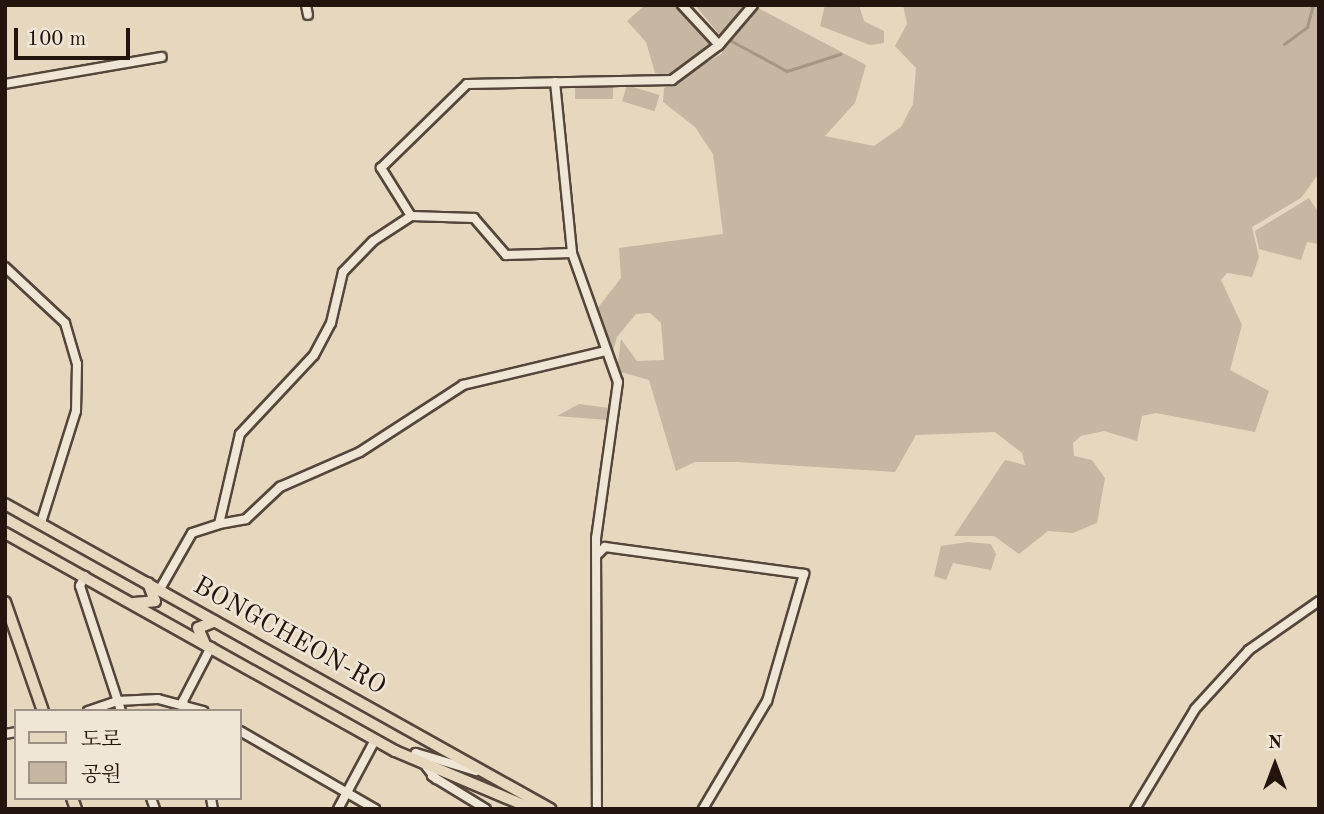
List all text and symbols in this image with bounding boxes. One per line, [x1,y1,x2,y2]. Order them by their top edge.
scale bar [18,14,133,58]
text: 100 m [27,29,86,50]
street label: BONGCHEON-RO [187,571,391,703]
legend [14,709,242,800]
text: 도로 [81,730,122,751]
north arrow [1240,730,1310,800]
text: N [1268,734,1282,753]
text: 공원 [81,765,122,786]

